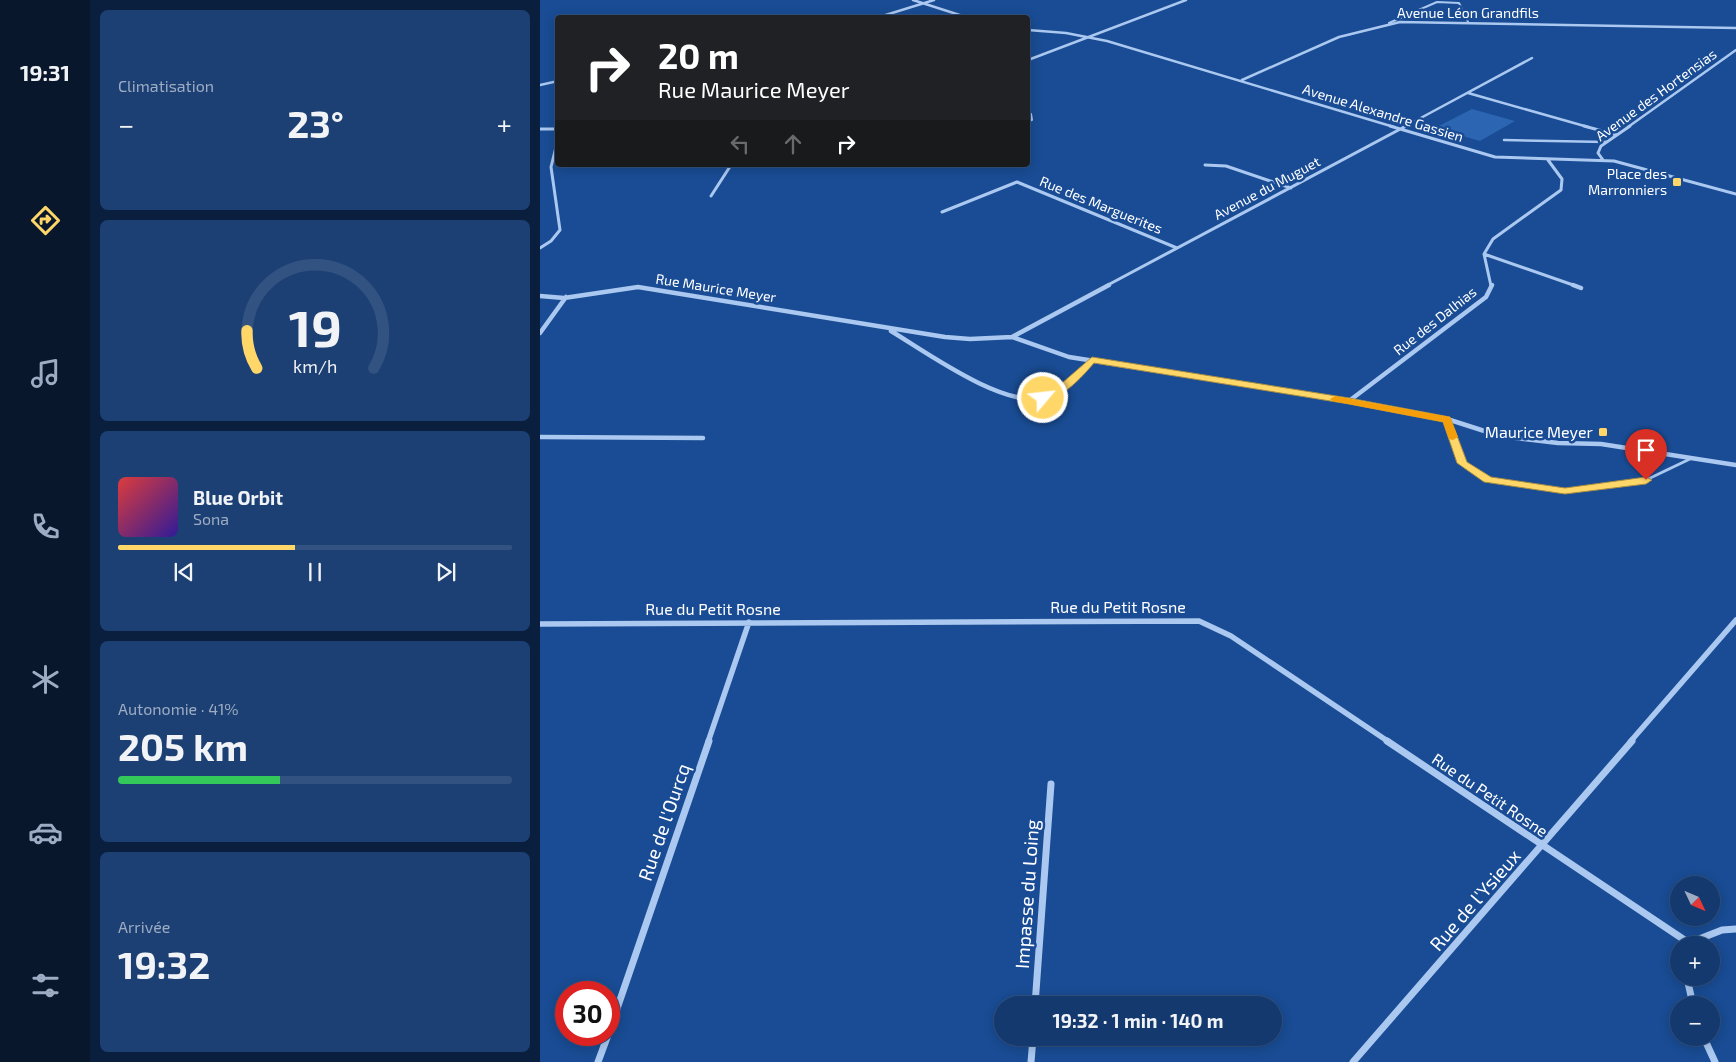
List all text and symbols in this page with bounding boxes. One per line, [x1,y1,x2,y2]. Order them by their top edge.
street label: Avenue Léon Grandfils [1397,4,1539,21]
text: 20 m [658,34,739,76]
icon: right [575,35,640,100]
street label: Avenue des Hortensias [1592,45,1719,144]
text: 19:31 [20,59,70,85]
text: Climatisation [118,76,214,95]
text: Rue Maurice Meyer [658,76,850,102]
street label: Avenue Alexandre Gassien [1301,80,1466,145]
text: 23° [287,100,344,146]
text: − [118,107,134,141]
text: + [497,107,512,141]
icon: left [726,130,754,158]
icon: ahead [779,130,807,158]
icon: right [832,130,860,158]
street label: Avenue du Muguet [1211,152,1323,223]
place label: Place des Marronniers [1588,165,1667,198]
street label: Rue des Marguerites [1037,172,1165,237]
marker: Place des Marronniers [1671,176,1683,188]
icon: directions [28,203,63,238]
street label: Rue Maurice Meyer [655,270,778,305]
street label: Rue des Dalhias [1390,283,1480,358]
text: 19 [288,295,342,357]
text: km/h [293,355,337,377]
icon: music [28,356,63,391]
position arrow [1016,371,1068,423]
place label: Maurice Meyer [1485,422,1594,441]
marker: Maurice Meyer [1597,426,1609,438]
pin [1625,429,1667,480]
icon: arrive [1632,436,1660,464]
text: Blue Orbit [193,486,283,509]
icon: phone [28,509,63,544]
text: Sona [193,509,229,528]
icon: previous [170,558,198,586]
icon: pause [301,558,329,586]
icon: next [432,558,460,586]
street label: Rue du Petit Rosne [1050,597,1186,616]
street label: Rue du Petit Rosne [645,599,781,618]
icon: climate [28,662,63,697]
text: Autonomie · 41% [118,699,239,718]
text: 205 km [118,723,248,769]
street label: Rue du Petit Rosne [1429,749,1552,840]
street label: Rue de l'Ourcq [633,760,694,883]
icon: car [28,815,63,850]
street label: Impasse du Loing [1010,818,1043,969]
street label: Rue de l'Ysieux [1424,844,1525,955]
north arrow [1670,876,1720,926]
map controls [1670,876,1720,1046]
text: Arrivée [118,917,170,936]
button: + [1670,936,1720,986]
text: 19:32 [118,941,210,987]
icon: filters [28,968,63,1003]
speed limit sign: 30 [555,981,620,1046]
button: − [1670,996,1720,1046]
text: 19:32 · 1 min · 140 m [1053,1009,1223,1032]

